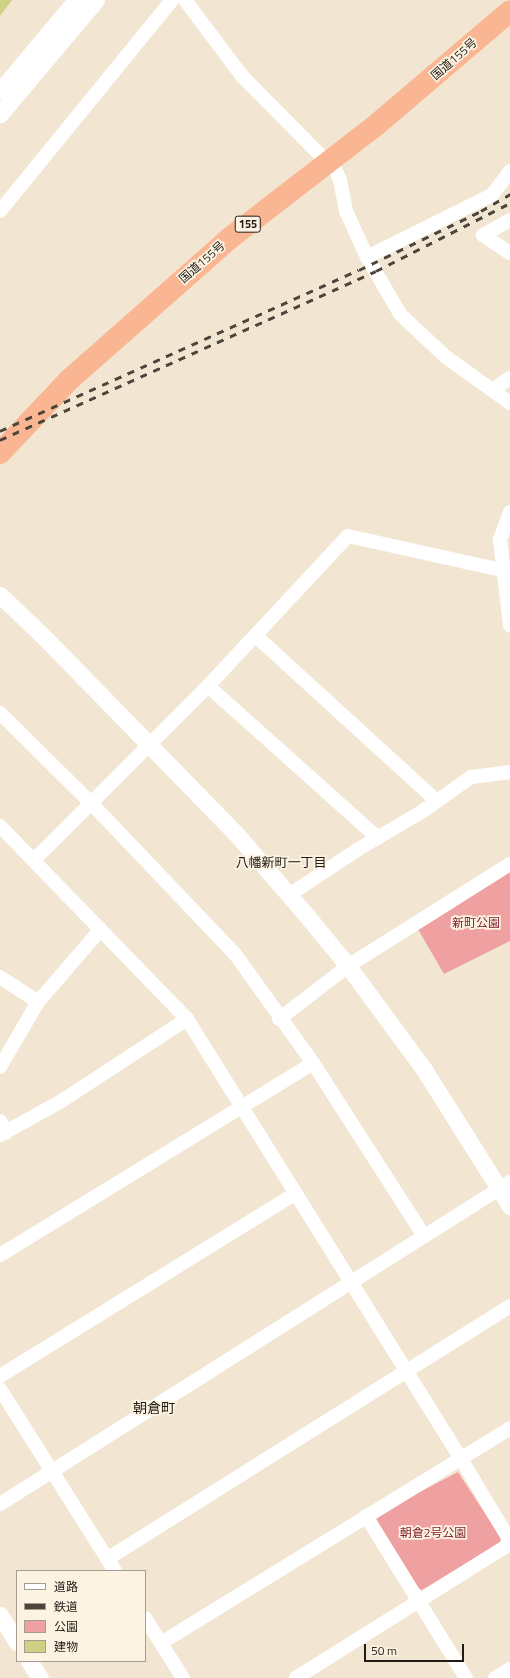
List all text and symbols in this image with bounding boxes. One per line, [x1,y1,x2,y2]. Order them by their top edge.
street label: 国道155号 [428,35,480,83]
road number: 155 [234,215,262,233]
street label: 国道155号 [176,238,228,286]
district label: 八幡新町一丁目 [236,854,326,870]
park label: 新町公園 [452,916,500,930]
district label: 朝倉町 [133,1400,175,1416]
park label: 朝倉2号公園 [400,1526,466,1540]
legend [16,1570,146,1662]
text: 道路 [54,1577,78,1596]
text: 鉄道 [54,1597,78,1616]
text: 公園 [54,1617,78,1636]
scale bar [366,1636,466,1662]
text: 建物 [54,1637,78,1656]
text: 50 m [371,1641,397,1660]

